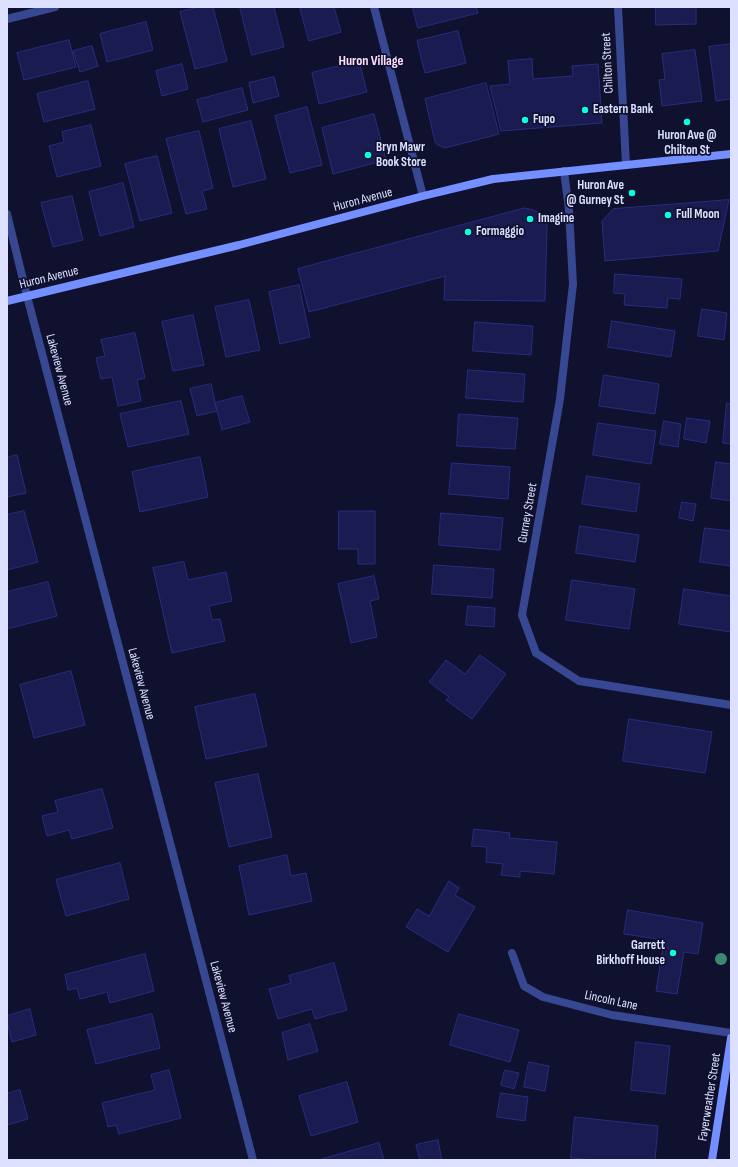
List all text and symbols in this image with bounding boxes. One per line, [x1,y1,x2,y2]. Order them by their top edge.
street label: Chilton Street [599,32,617,94]
district label: Huron Village [338,53,404,69]
place label: Eastern Bank [593,102,653,118]
marker: Eastern Bank [580,105,590,115]
place label: Fupo [533,112,555,128]
marker: Fupo [520,115,530,125]
marker: Huron Ave @ Chilton St [682,117,692,127]
place label: Huron Ave @ Chilton St [658,128,716,159]
place label: Bryn Mawr Book Store [376,140,426,171]
marker: Bryn Mawr Book Store [363,150,373,160]
place label: Huron Ave @ Gurney St [567,178,624,209]
street label: Huron Avenue [332,185,394,215]
marker: Huron Ave @ Gurney St [627,188,637,198]
place label: Full Moon [676,207,720,223]
marker: Full Moon [663,210,673,220]
place label: Imagine [538,211,574,227]
marker: Imagine [525,214,535,224]
place label: Formaggio [476,224,524,240]
marker: Formaggio [463,227,473,237]
street label: Huron Avenue [18,263,80,293]
street label: Lakeview Avenue [42,332,76,408]
street label: Gurney Street [515,482,541,544]
street label: Lakeview Avenue [124,646,158,722]
place label: Garrett Birkhoff House [596,938,665,969]
marker: Garrett Birkhoff House [668,948,678,958]
street label: Lakeview Avenue [206,959,240,1035]
street label: Lincoln Lane [583,988,639,1014]
street label: Fayerweather Street [695,1052,725,1142]

